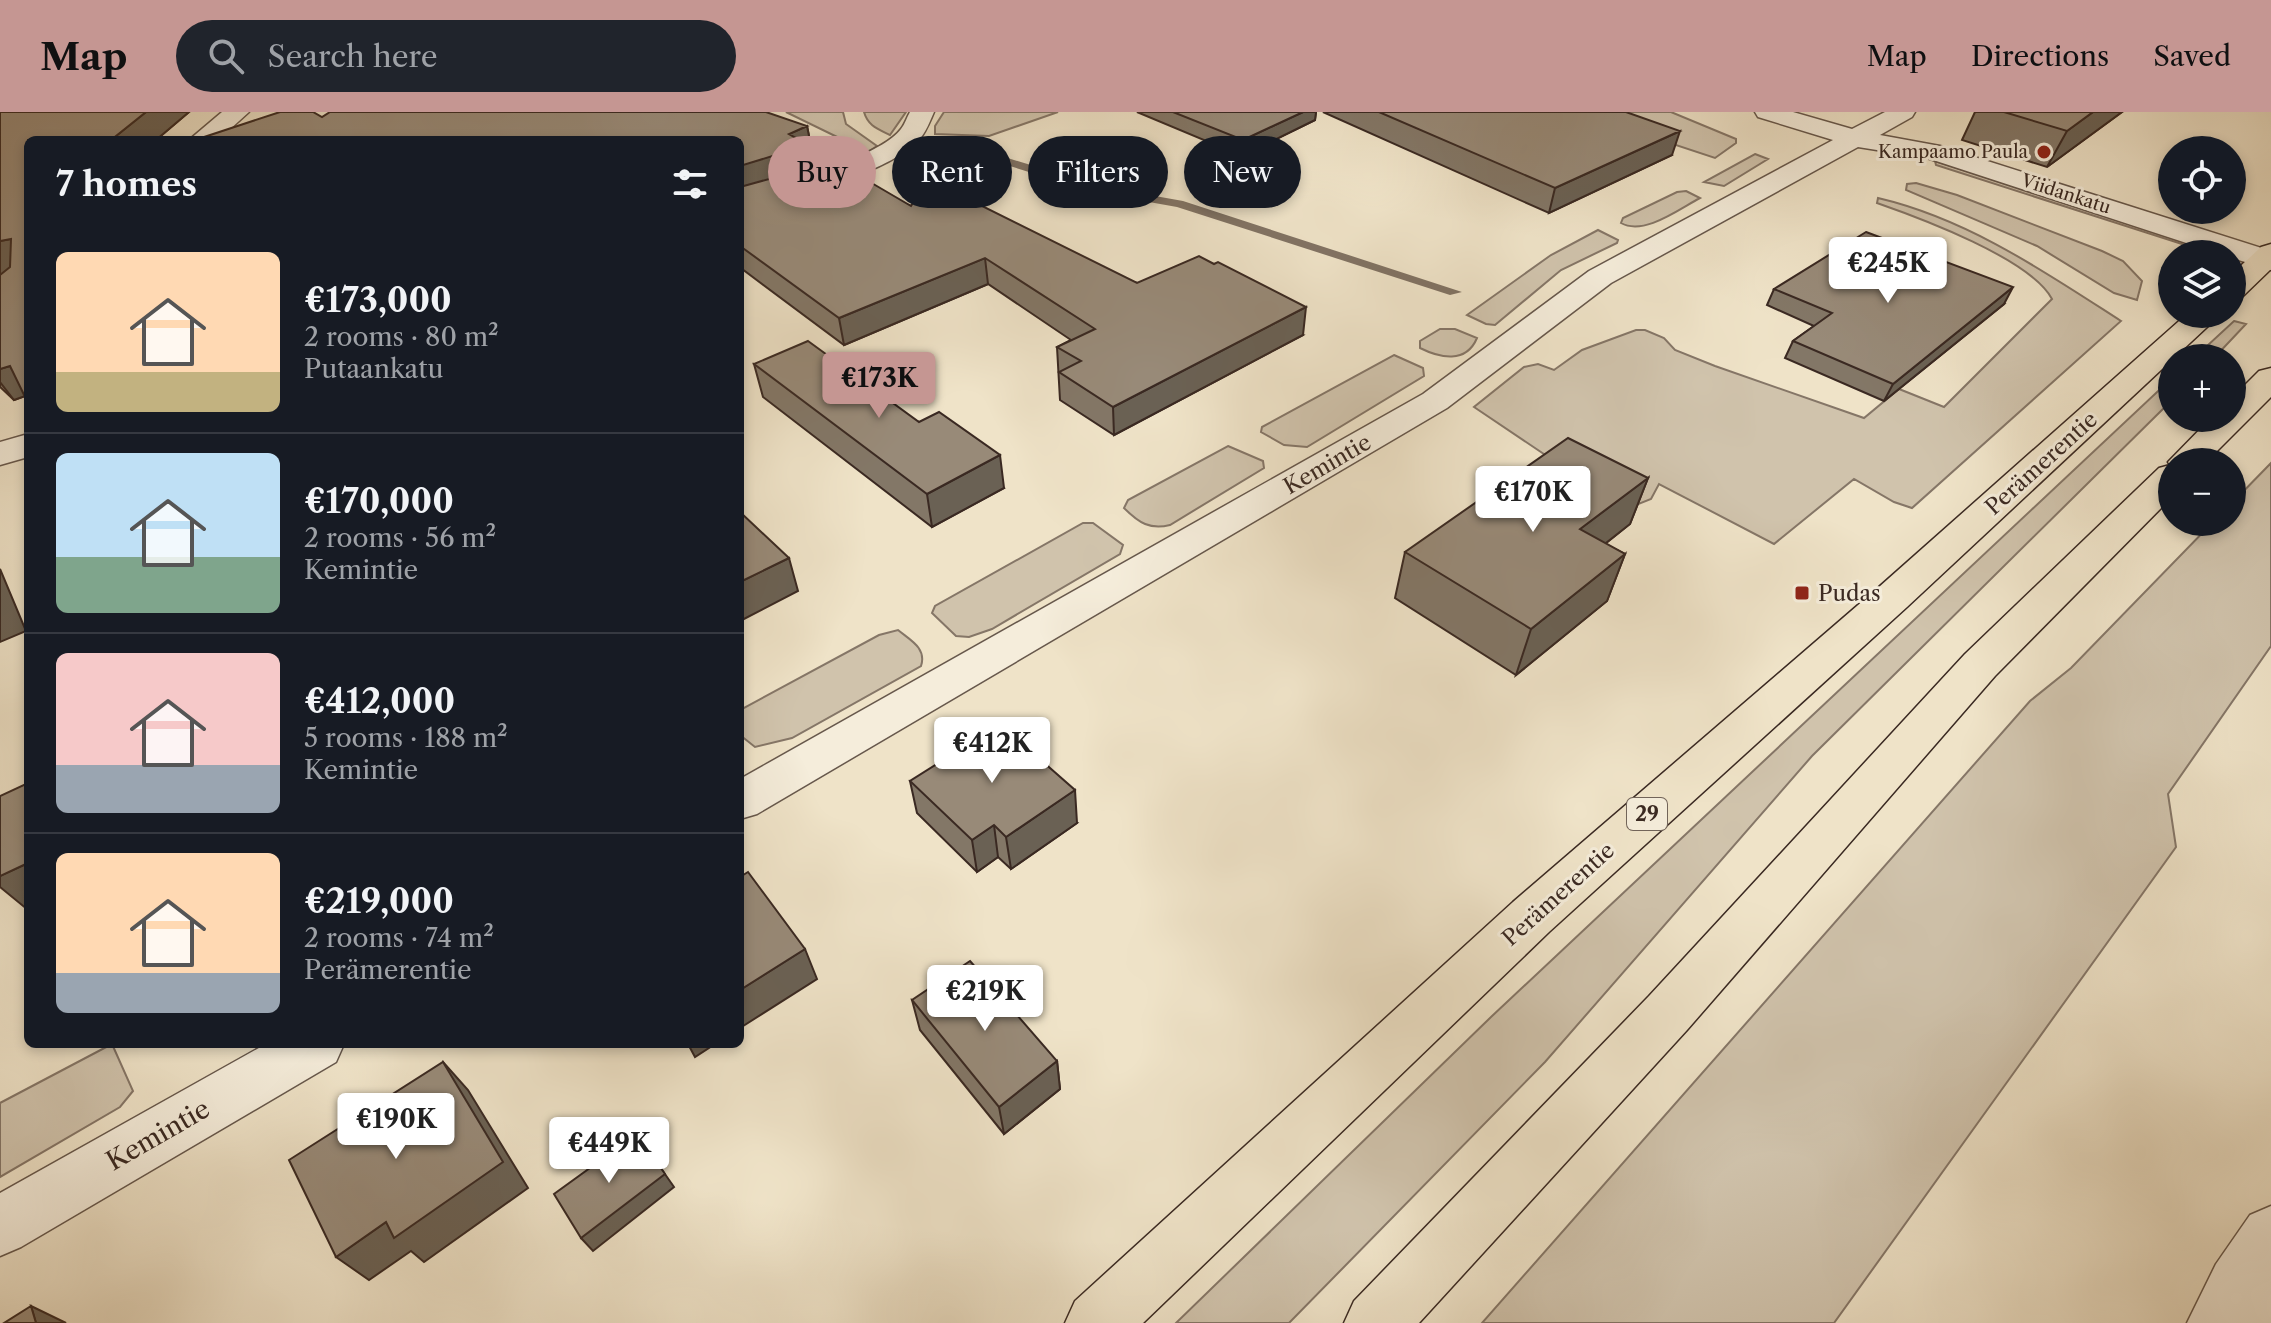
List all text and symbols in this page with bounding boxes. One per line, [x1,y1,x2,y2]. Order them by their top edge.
search box [176,20,736,92]
text: Map [40,33,128,80]
icon: search [204,34,248,78]
text: Search here [268,38,438,75]
text: Map [1867,39,1927,73]
text: Directions [1971,39,2109,73]
text: Saved [2153,39,2231,73]
chip: Buy [768,136,876,208]
chip: Rent [892,136,1012,208]
chip: Filters [1028,136,1168,208]
chip: New [1184,136,1301,208]
map controls [2158,136,2246,536]
button: locate [2158,136,2246,224]
place label: Kampaamo Paula [1878,141,2028,163]
marker: Kampaamo Paula [2035,143,2053,161]
icon: filters [668,162,712,206]
text: 7 homes [56,163,197,205]
street label: Viidankatu [2018,169,2113,219]
pin: €245K [1832,237,1944,305]
button: layers [2158,240,2246,328]
text: €245K [1847,247,1929,279]
text: €173,000 [304,279,452,321]
icon: home [120,284,216,380]
text: 2 rooms · 80 m² [304,321,499,353]
button: + [2158,344,2246,432]
pin: €173K [823,352,935,420]
text: Putaankatu [304,353,444,385]
text: €173K [840,362,918,394]
street label: Perämerentie [1980,406,2103,521]
street label: Kemintie [1279,429,1376,500]
button: − [2158,448,2246,536]
pin: €170K [1477,466,1589,534]
text: €170K [1493,476,1573,508]
text: €170,000 [304,480,454,522]
icon: home [120,485,216,581]
text: 2 rooms · 56 m² [304,522,496,554]
text: Kemintie [304,554,418,586]
place label: Pudas [1818,580,1881,607]
marker: Pudas [1793,584,1811,602]
text: €412,000 [304,680,455,722]
icon: home [120,685,216,781]
pin: €412K [936,717,1048,785]
text: 5 rooms · 188 m² [304,722,508,754]
text: €412K [952,727,1032,759]
text: Kemintie [304,754,418,786]
road number: 29 [1627,798,1667,830]
street label: Perämerentie [1497,837,1620,952]
text: €219,000 [304,880,454,922]
icon: home [120,885,216,981]
text: 2 rooms · 74 m² [304,922,494,954]
text: Perämerentie [304,954,471,986]
pin: €219K [929,965,1041,1033]
text: €219K [945,975,1025,1007]
street label: Kemintie [101,1093,215,1177]
pin: €190K [340,1093,452,1161]
text: €190K [355,1103,437,1135]
pin: €449K [553,1117,665,1185]
text: €449K [567,1127,651,1159]

